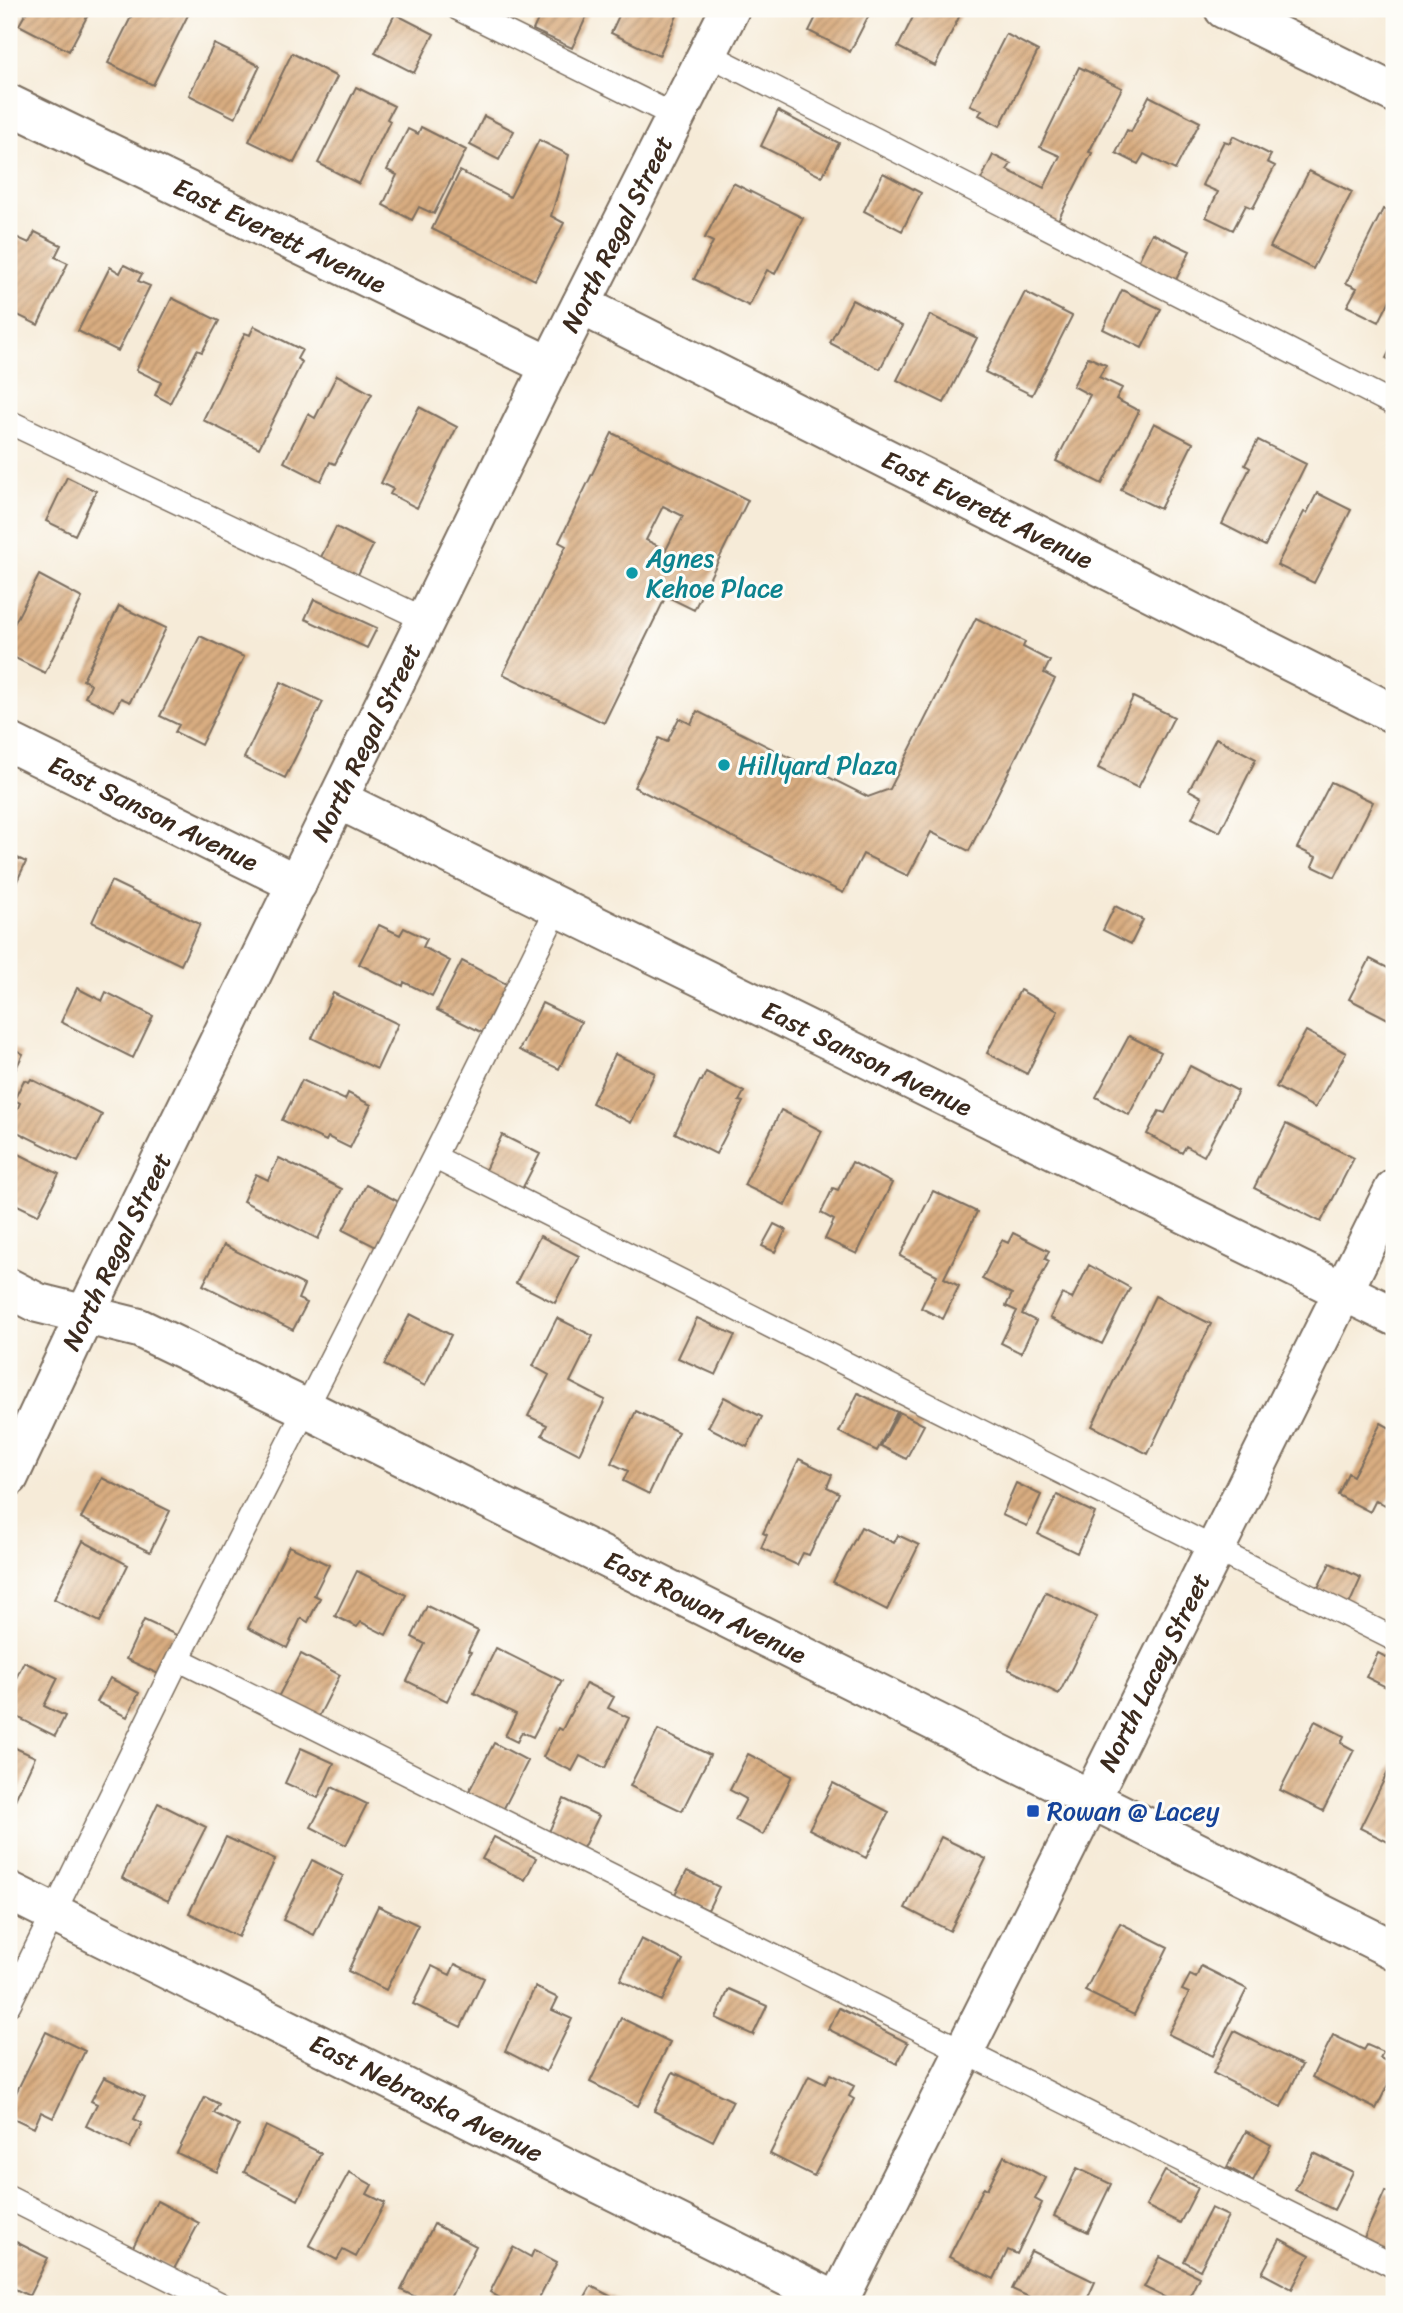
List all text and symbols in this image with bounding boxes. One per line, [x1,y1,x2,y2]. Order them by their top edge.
street label: North Regal Street [547,127,686,341]
street label: East Everett Avenue [165,164,395,307]
street label: East Everett Avenue [873,437,1102,582]
place label: Agnes Kehoe Place [645,535,783,611]
marker: Agnes Kehoe Place [624,565,640,581]
street label: North Regal Street [297,635,434,849]
street label: East Sanson Avenue [40,742,267,885]
place label: Hillyard Plaza [738,742,898,788]
marker: Hillyard Plaza [716,757,732,773]
street label: East Sanson Avenue [754,987,981,1130]
street label: North Regal Street [48,1144,185,1358]
street label: East Rowan Avenue [596,1537,815,1677]
street label: North Lacey Street [1085,1564,1223,1780]
place label: Rowan @ Lacey [1047,1788,1220,1834]
marker: Rowan @ Lacey [1025,1803,1041,1819]
street label: East Nebraska Avenue [302,2021,551,2175]

